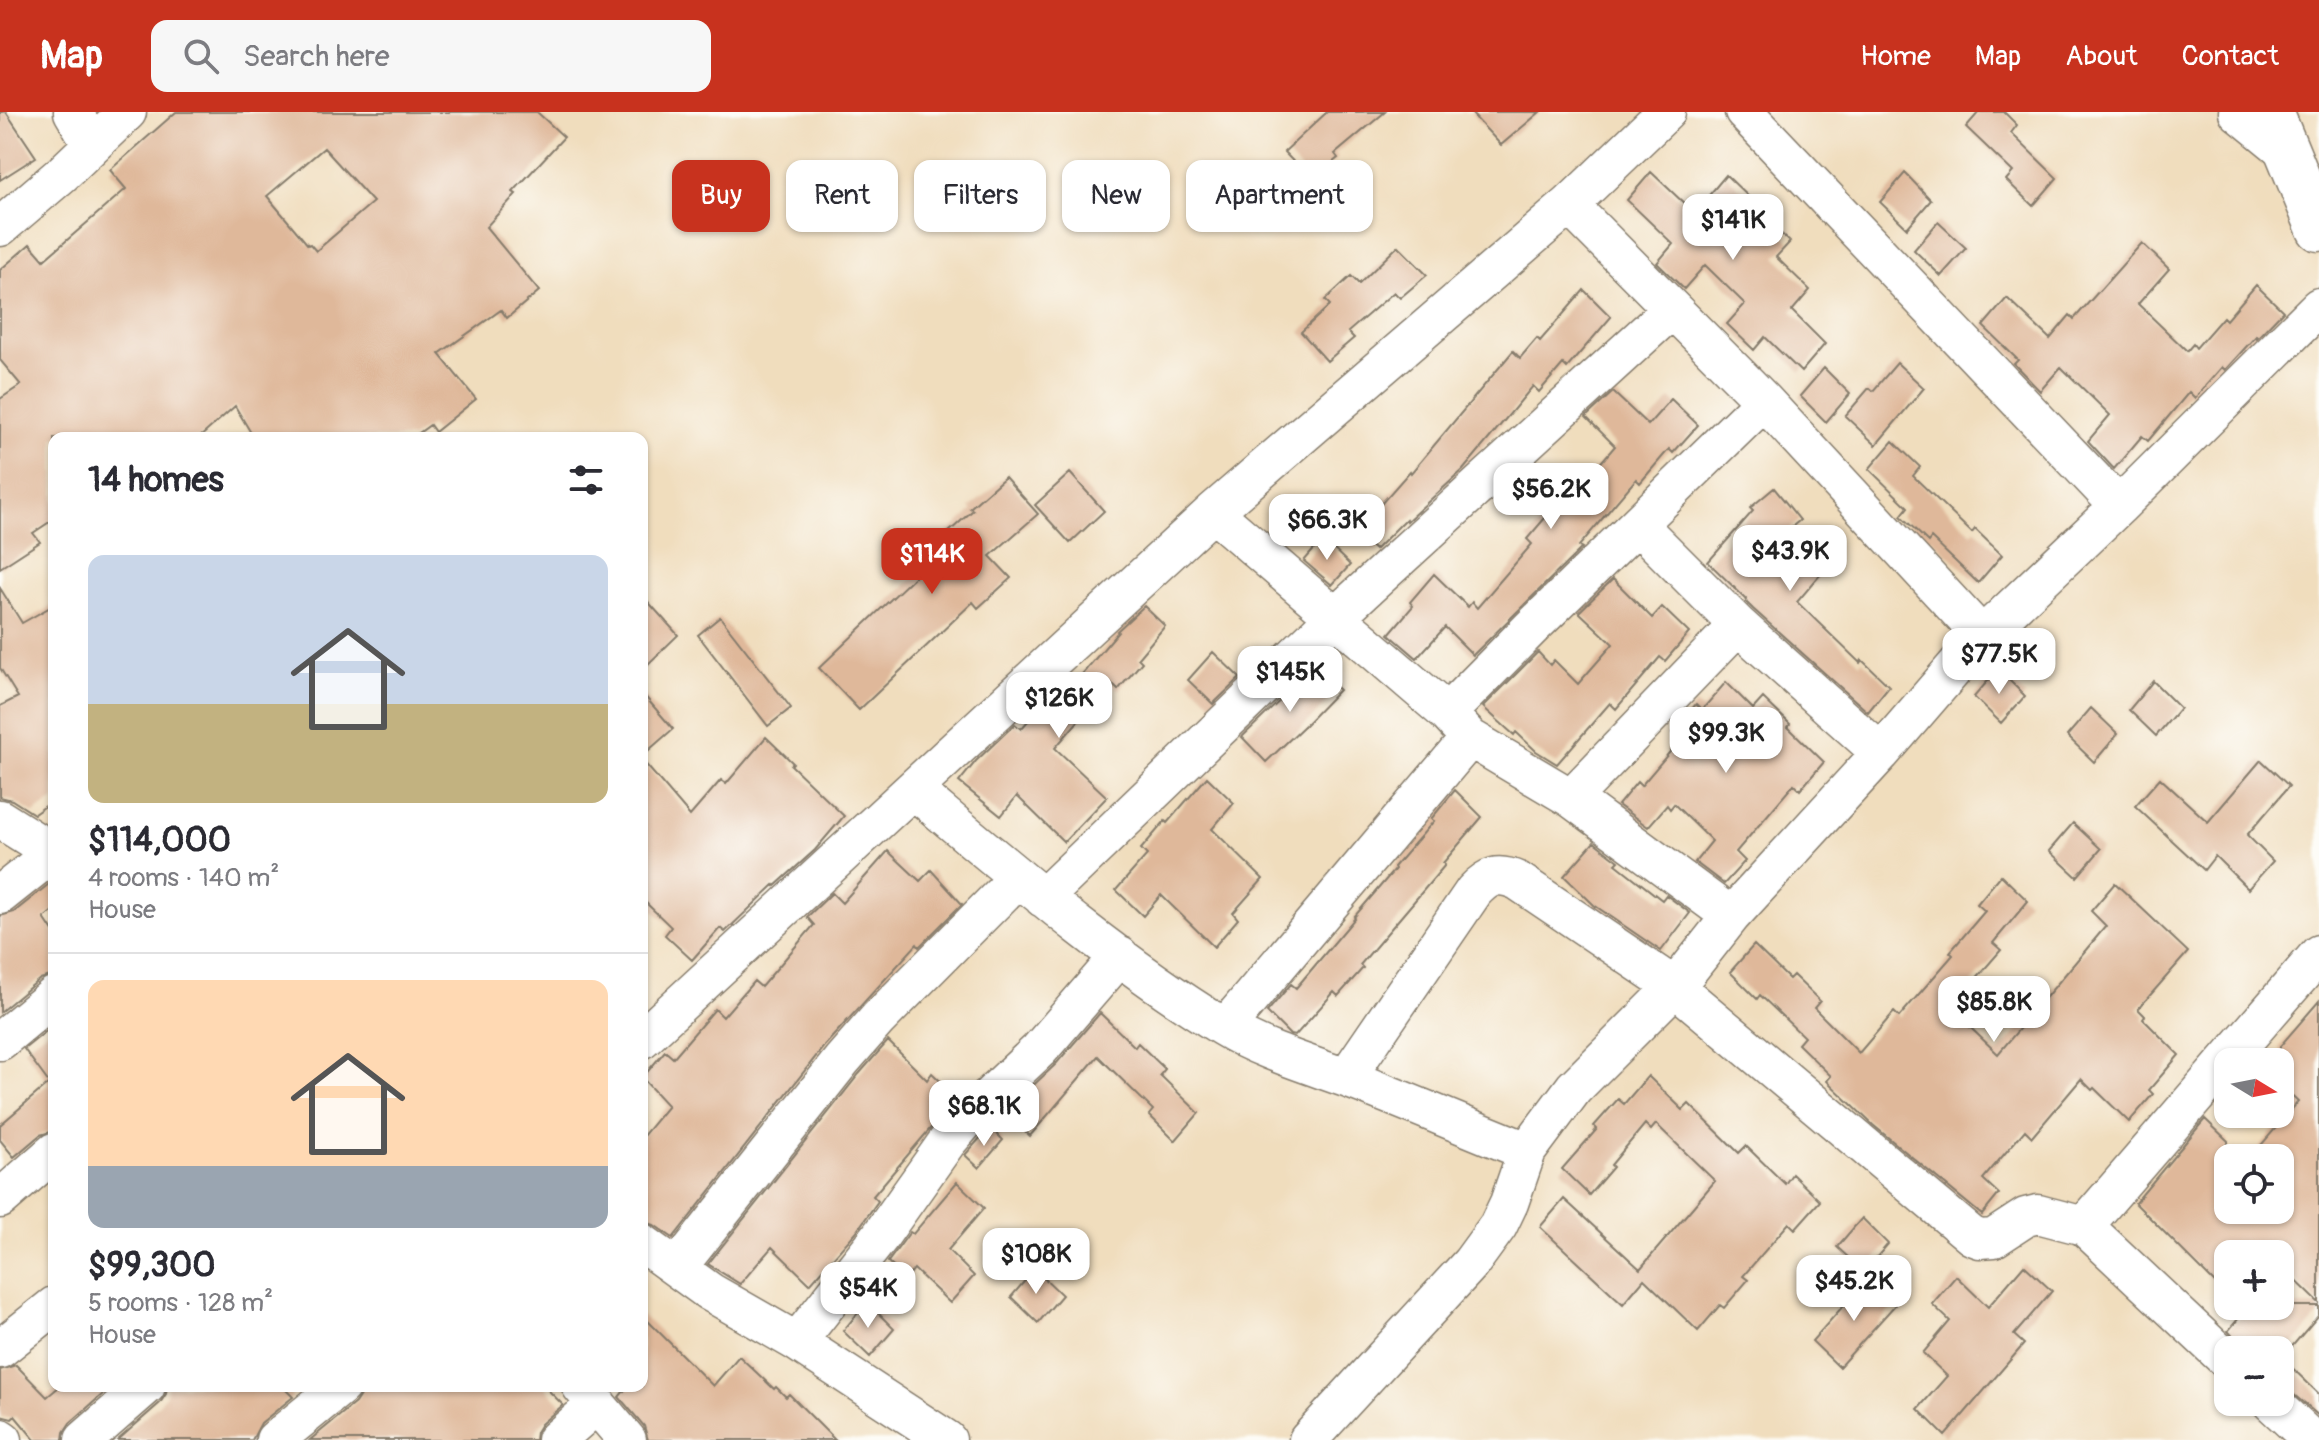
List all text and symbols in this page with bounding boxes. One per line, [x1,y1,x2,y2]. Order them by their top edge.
search box [151,20,711,92]
text: Map [40,32,103,80]
icon: search [179,34,223,78]
text: Search here [243,38,390,75]
text: Home [1860,39,1931,74]
text: Map [1975,39,2021,74]
text: About [2065,39,2138,74]
text: Contact [2182,39,2279,74]
chip: Buy [672,160,770,232]
chip: Rent [786,160,898,232]
chip: Filters [914,160,1046,232]
chip: New [1062,160,1170,232]
chip: Apartment [1186,160,1373,232]
pin: $141K [1677,194,1789,262]
text: $141K [1700,204,1766,236]
icon: filters [564,458,608,502]
text: 14 homes [88,459,224,502]
pin: $56.2K [1486,463,1616,531]
text: $56.2K [1511,473,1591,505]
pin: $66.3K [1262,494,1392,562]
text: $66.3K [1287,504,1367,536]
pin: $43.9K [1725,525,1855,593]
pin: $114K [876,528,988,596]
text: $43.9K [1751,535,1829,567]
text: $114K [899,538,965,570]
icon: home [276,607,420,751]
pin: $77.5K [1934,628,2064,696]
text: $77.5K [1960,638,2038,670]
pin: $145K [1234,646,1346,714]
text: $145K [1255,656,1325,688]
pin: $126K [1003,672,1115,740]
text: $126K [1024,682,1094,714]
pin: $99.3K [1661,707,1791,775]
text: $99.3K [1688,717,1764,749]
text: $114,000 [88,819,231,862]
text: 4 rooms · 140 m² [88,862,279,894]
text: House [88,894,156,926]
pin: $85.8K [1929,976,2059,1044]
text: $85.8K [1956,986,2032,1018]
icon: home [276,1032,420,1176]
north arrow [2214,1048,2294,1128]
map controls [2214,1048,2294,1416]
pin: $68.1K [919,1080,1049,1148]
text: $68.1K [947,1090,1021,1122]
button: locate [2214,1144,2294,1224]
pin: $108K [980,1228,1092,1296]
text: $108K [1001,1238,1071,1270]
button: + [2214,1240,2294,1320]
text: $99,300 [88,1244,216,1287]
pin: $45.2K [1789,1255,1919,1323]
pin: $54K [821,1262,915,1330]
text: $45.2K [1814,1265,1894,1297]
text: $54K [839,1272,897,1304]
text: 5 rooms · 128 m² [88,1287,273,1319]
text: House [88,1319,156,1351]
button: − [2214,1336,2294,1416]

